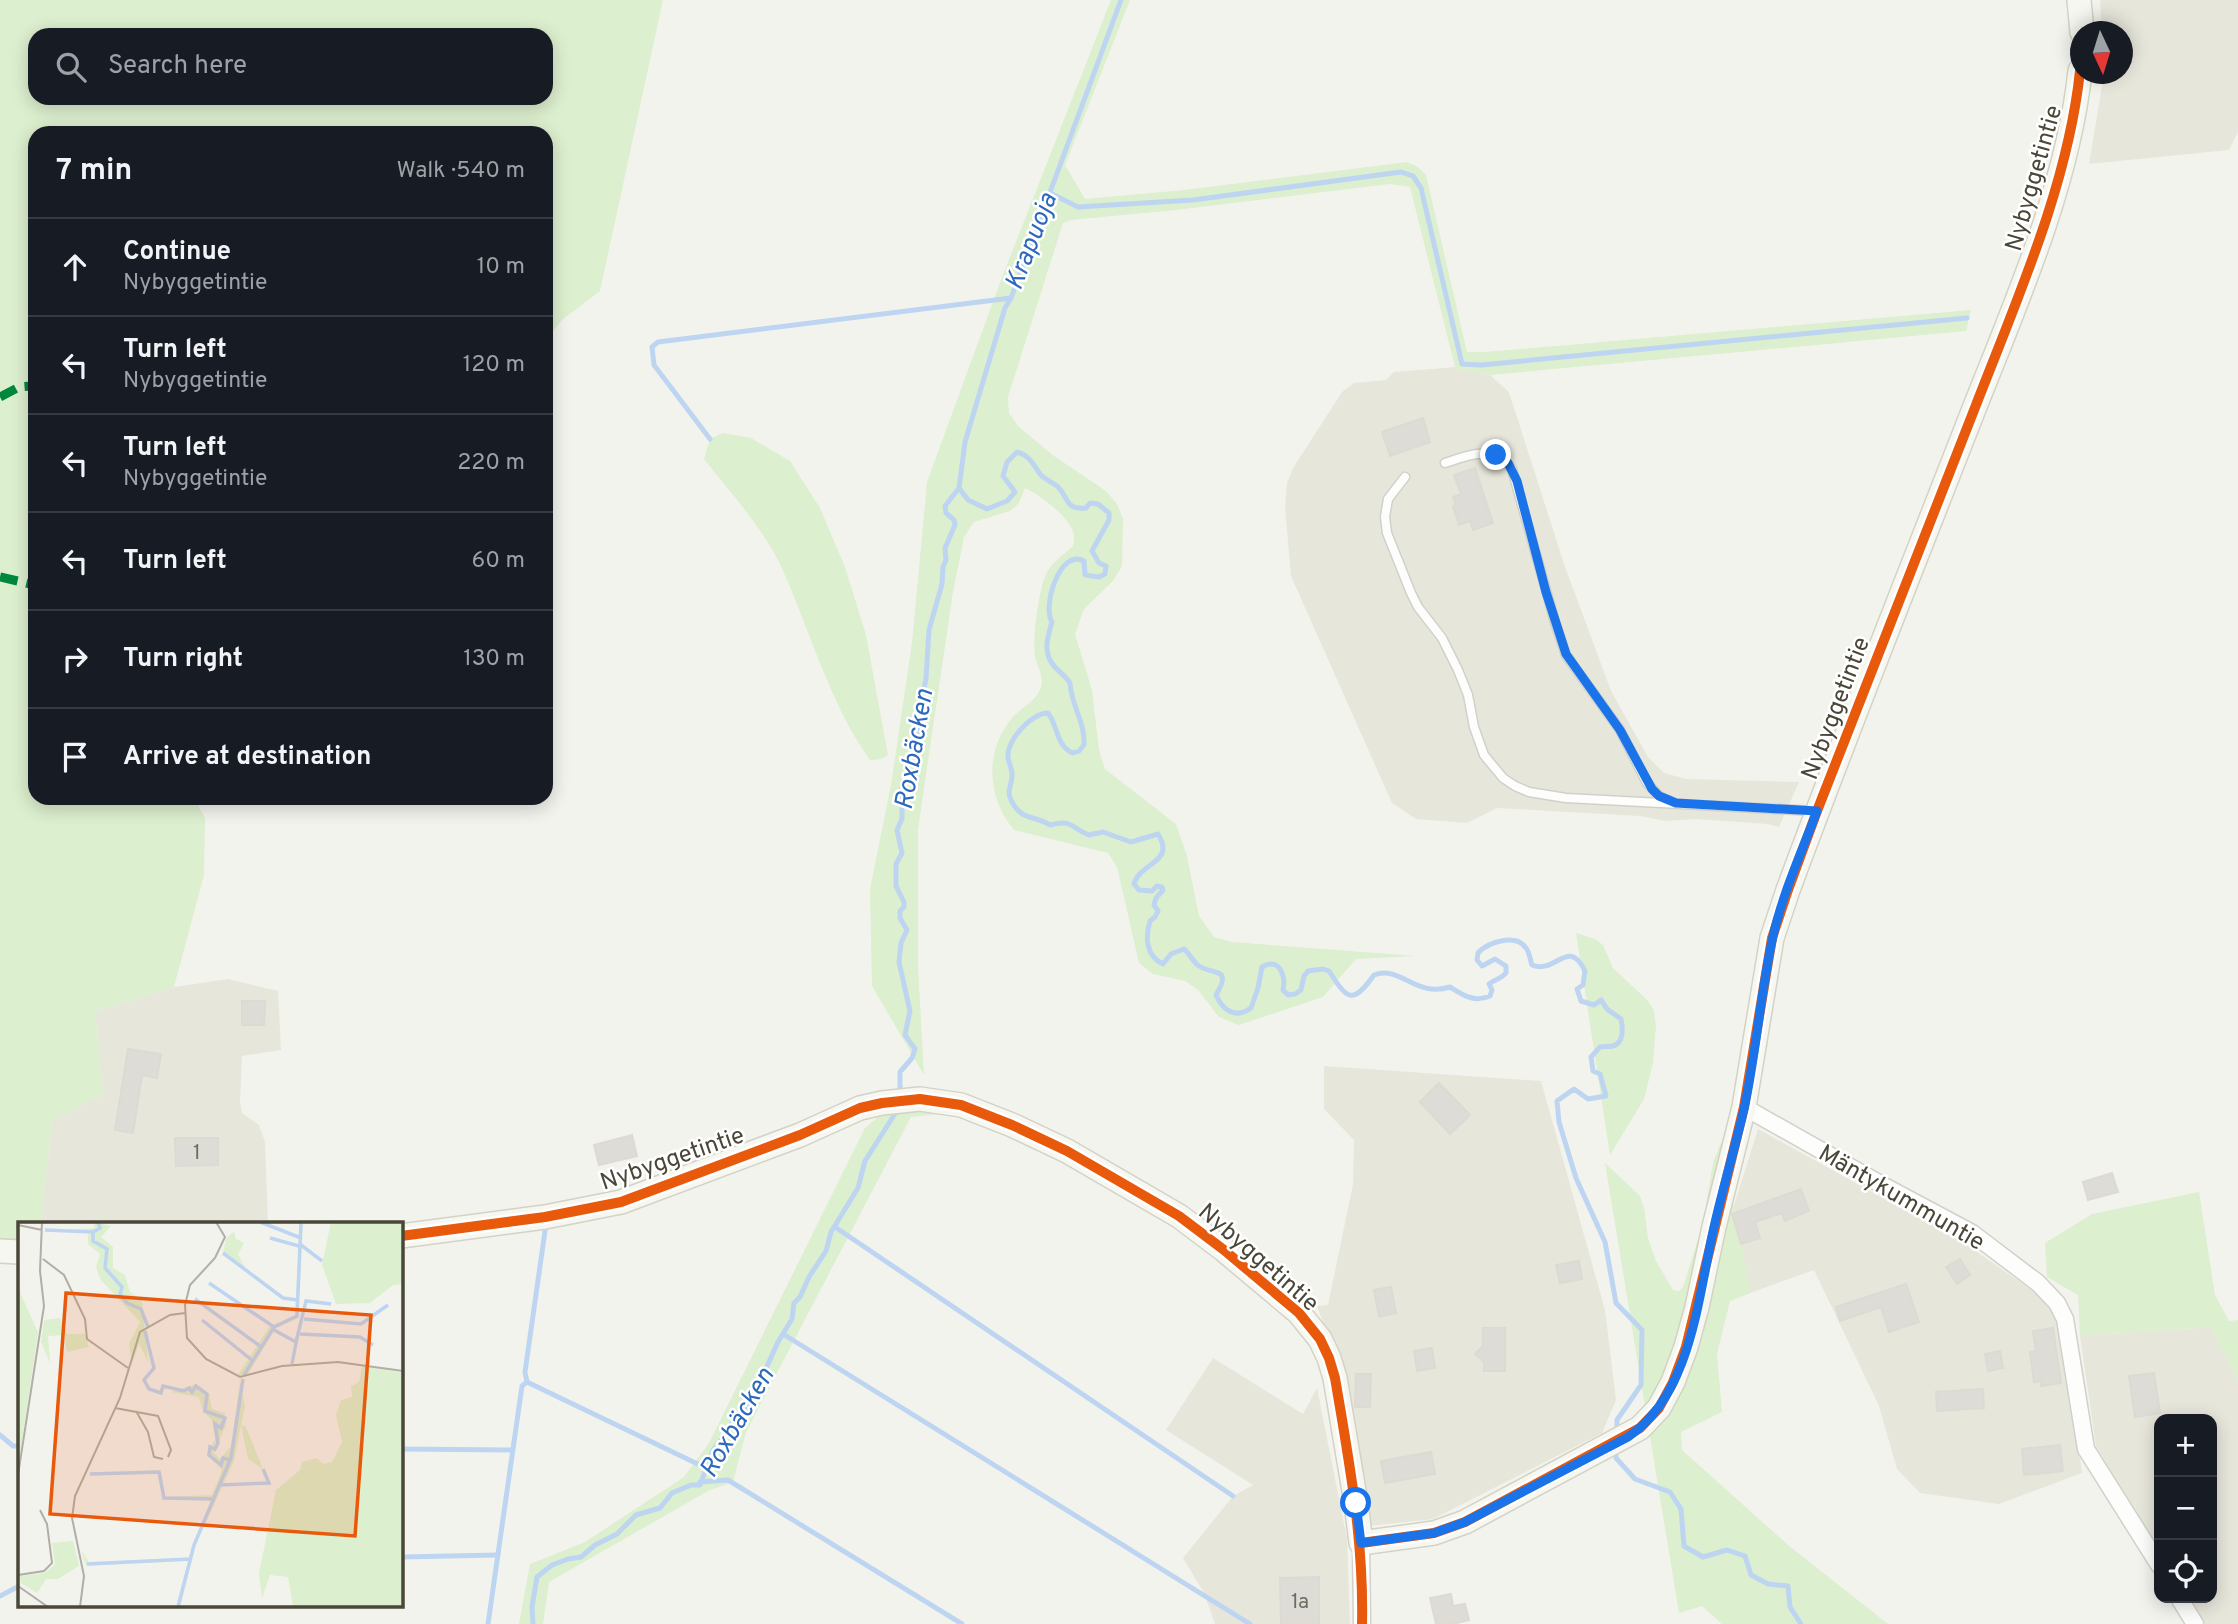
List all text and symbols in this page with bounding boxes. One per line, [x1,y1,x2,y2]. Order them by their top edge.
north arrow [2070,21,2133,84]
search box [28,28,553,105]
icon: search [52,48,90,86]
text: Search here [108,50,247,83]
street label: Nybyggetintie [2000,102,2070,255]
text: 7 min [56,153,132,190]
text: Walk · 540 m [396,157,525,186]
water label: Krapuoja [999,188,1066,295]
text: Continue [123,236,231,269]
icon: ahead [56,248,94,286]
text: 10 m [477,253,525,282]
text: Nybyggetintie [123,269,267,298]
text: Turn left [123,334,227,367]
icon: left [56,346,94,384]
text: 120 m [463,351,525,380]
text: Nybyggetintie [123,367,267,396]
text: Turn left [123,432,227,465]
route end [1480,439,1511,470]
icon: left [56,444,94,482]
text: 220 m [457,449,525,478]
text: Nybyggetintie [123,465,267,494]
icon: left [56,542,94,580]
text: Turn left [123,545,227,578]
text: 60 m [472,547,525,576]
street label: Nybyggetintie [1796,633,1878,784]
icon: right [56,640,94,678]
text: Turn right [123,643,243,676]
text: 130 m [463,645,525,674]
water label: Roxbäcken [889,686,942,812]
icon: arrive [56,738,94,776]
text: Arrive at destination [123,741,371,774]
street label: Nybyggetintie [597,1121,749,1199]
street label: Mäntykummuntie [1812,1139,1990,1259]
house number: 1 [193,1140,201,1167]
street label: Nybyggetintie [1191,1198,1324,1319]
inset map [18,1222,402,1606]
water label: Roxbäcken [693,1362,783,1484]
map controls [2154,1414,2217,1603]
button: + [2154,1414,2217,1477]
button: − [2154,1477,2217,1540]
route start [1340,1487,1371,1518]
button: locate [2154,1540,2217,1603]
house number: 1a [1291,1589,1309,1616]

